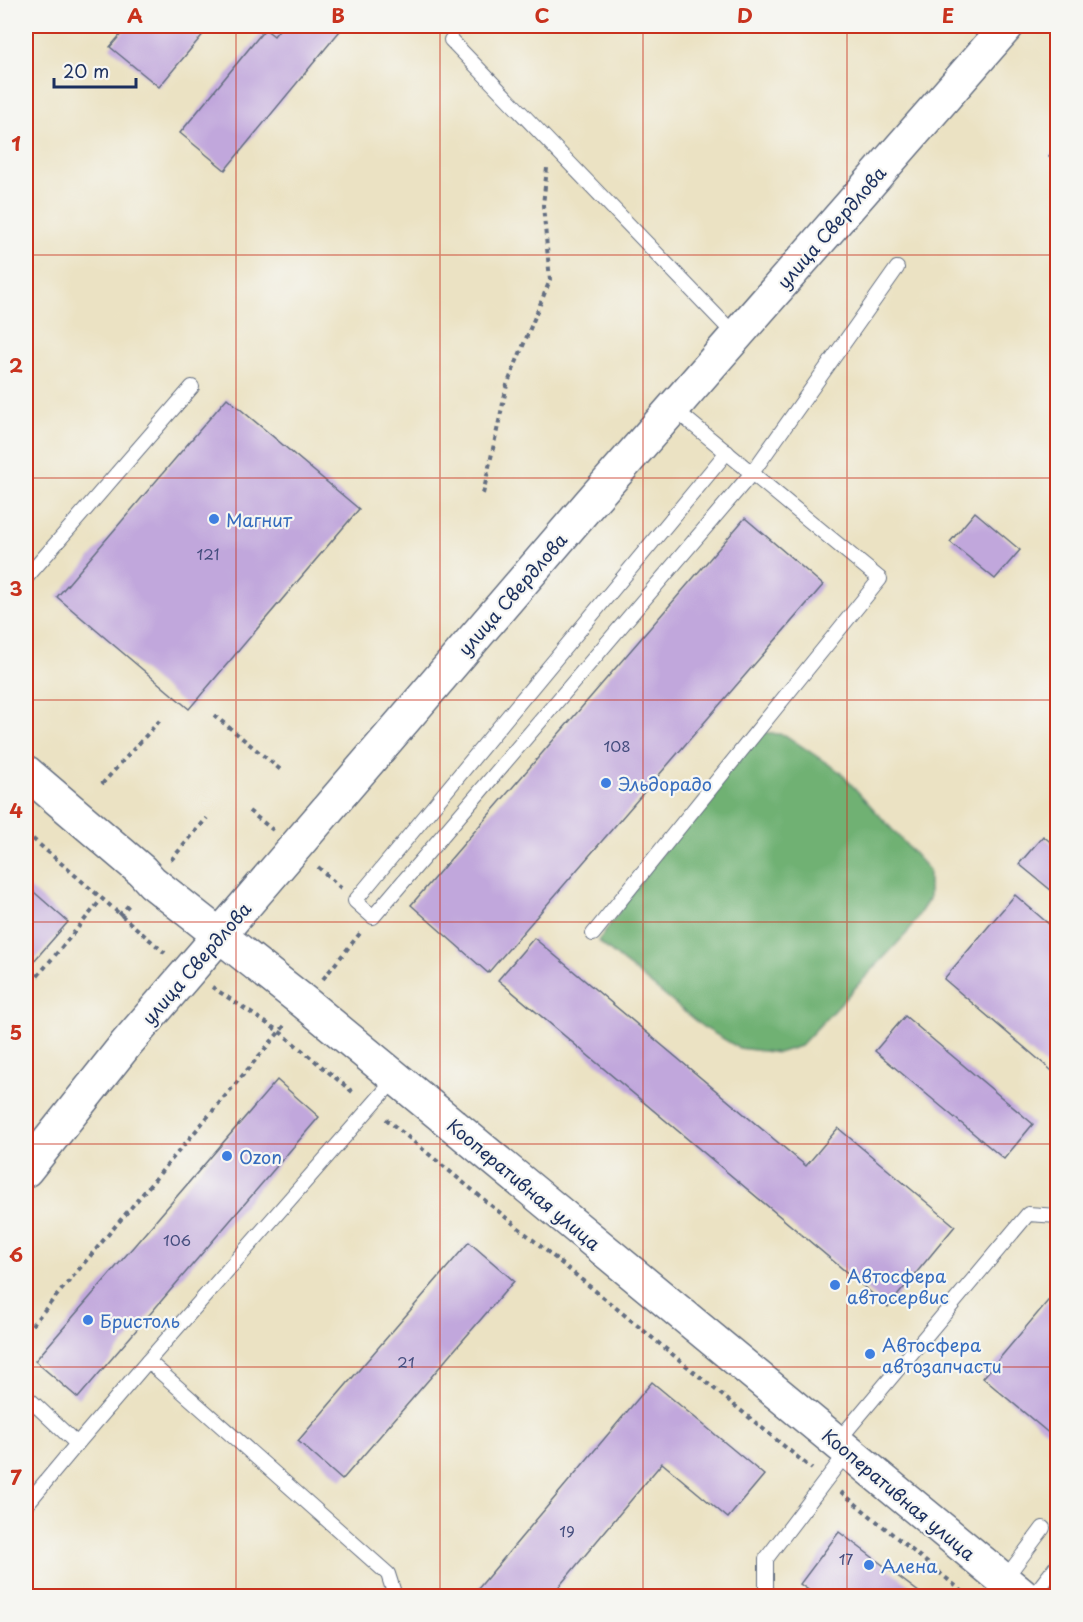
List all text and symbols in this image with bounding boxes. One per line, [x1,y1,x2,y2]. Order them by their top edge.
text: A [127,0,143,30]
text: B [331,0,345,30]
text: C [534,0,550,30]
text: D [737,0,753,30]
text: E [942,0,954,30]
scale bar [54,51,136,89]
text: 20 m [63,57,109,84]
text: 1 [11,128,21,158]
street label: улица Свердлова [770,159,892,294]
text: 2 [9,350,23,380]
place label: Магнит [226,506,293,533]
marker: Магнит [207,512,221,526]
street label: улица Свердлова [451,526,573,661]
house number: 121 [196,542,220,565]
text: 3 [9,573,23,603]
house number: 108 [603,734,631,757]
place label: Эльдорадо [618,770,712,797]
marker: Эльдорадо [599,776,613,790]
text: 4 [9,795,23,825]
street label: улица Свердлова [135,895,257,1030]
text: 5 [10,1017,22,1047]
street label: Кооперативная улица [441,1112,607,1257]
place label: Ozon [239,1143,282,1170]
marker: Ozon [220,1149,234,1163]
house number: 106 [163,1228,191,1251]
text: 6 [9,1239,23,1269]
place label: Автосфера автосервис [847,1262,949,1310]
marker: Автосфера автосервис [828,1278,842,1292]
place label: Бристоль [100,1307,180,1334]
marker: Бристоль [81,1313,95,1327]
place label: Автосфера автозапчасти [882,1331,1002,1379]
marker: Автосфера автозапчасти [863,1347,877,1361]
house number: 21 [397,1350,415,1373]
street label: Кооперативная улица [816,1422,982,1567]
text: 7 [10,1462,22,1492]
house number: 19 [559,1519,575,1542]
house number: 17 [839,1547,853,1570]
place label: Алена [881,1552,938,1579]
marker: Алена [862,1558,876,1572]

